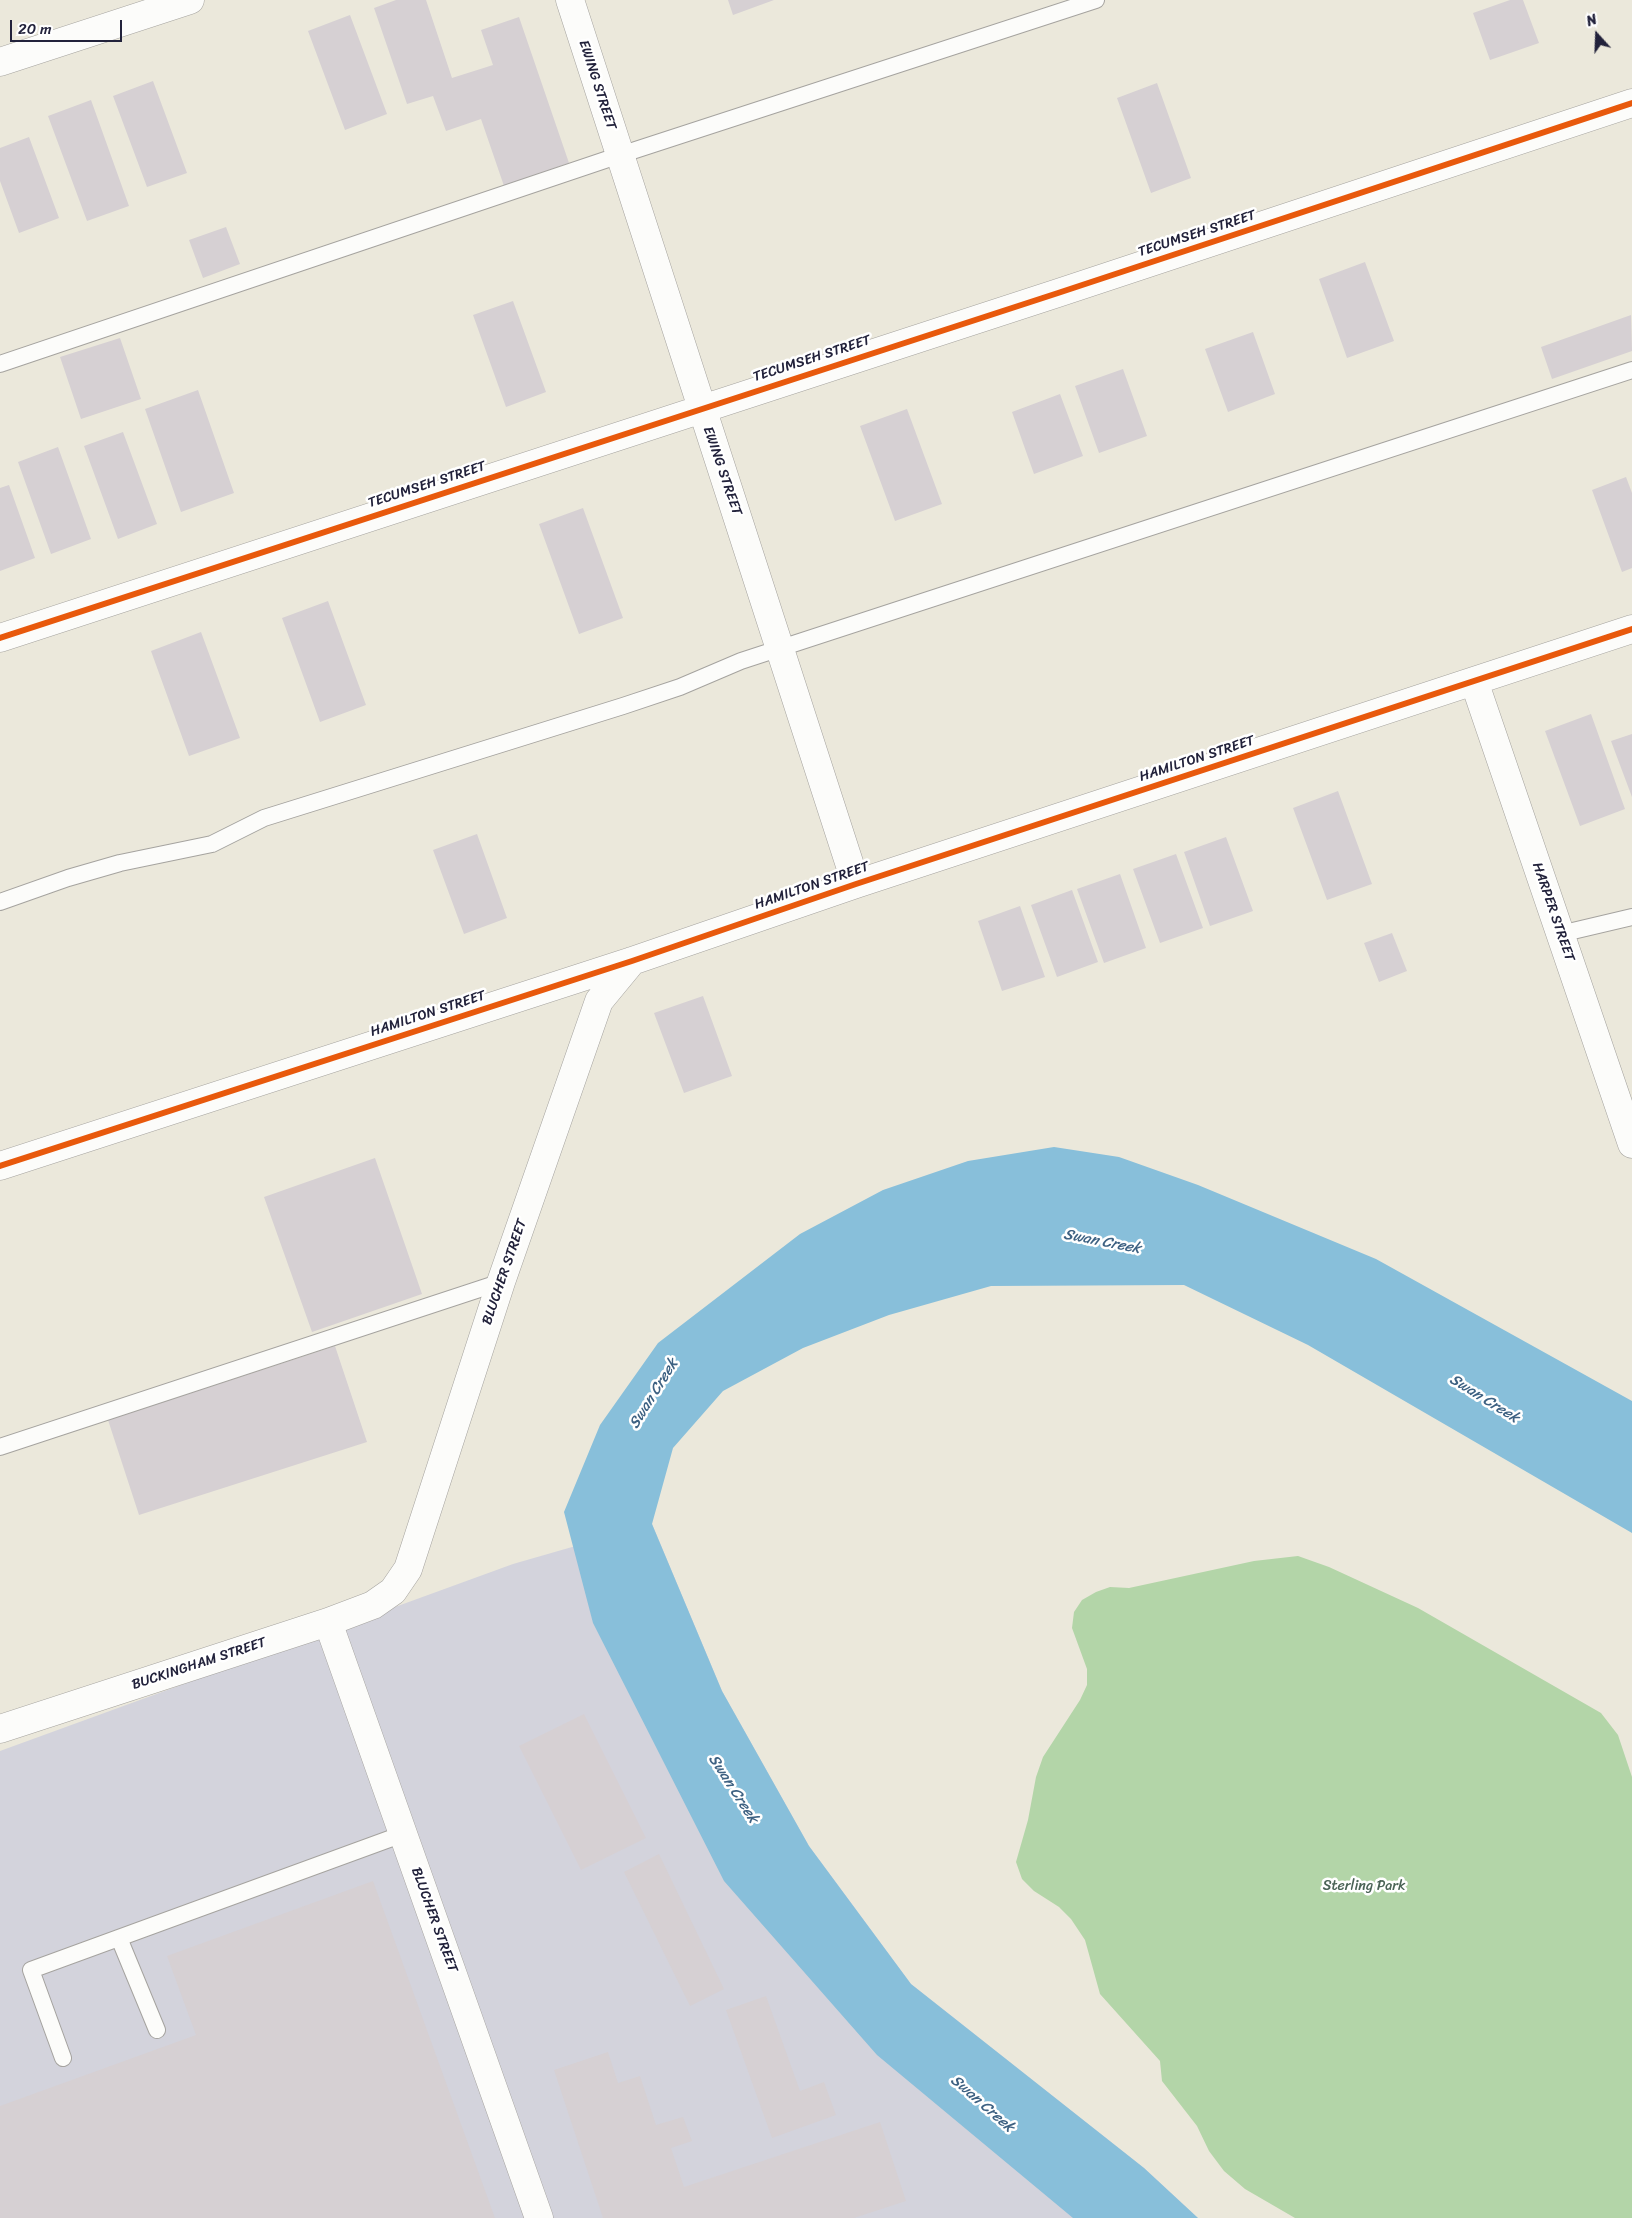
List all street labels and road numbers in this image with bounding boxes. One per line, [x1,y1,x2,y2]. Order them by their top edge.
street label: EWING STREET [575,38,619,132]
street label: TECUMSEH STREET [1136,207,1258,261]
street label: TECUMSEH STREET [751,332,873,386]
street label: EWING STREET [699,424,745,518]
street label: TECUMSEH STREET [366,458,488,512]
street label: HAMILTON STREET [1137,732,1257,786]
street label: HAMILTON STREET [752,859,872,913]
street label: HARPER STREET [1528,860,1578,964]
street label: HAMILTON STREET [368,987,488,1041]
street label: BLUCHER STREET [479,1217,531,1327]
street label: BUCKINGHAM STREET [130,1634,268,1694]
street label: BLUCHER STREET [407,1865,461,1975]

